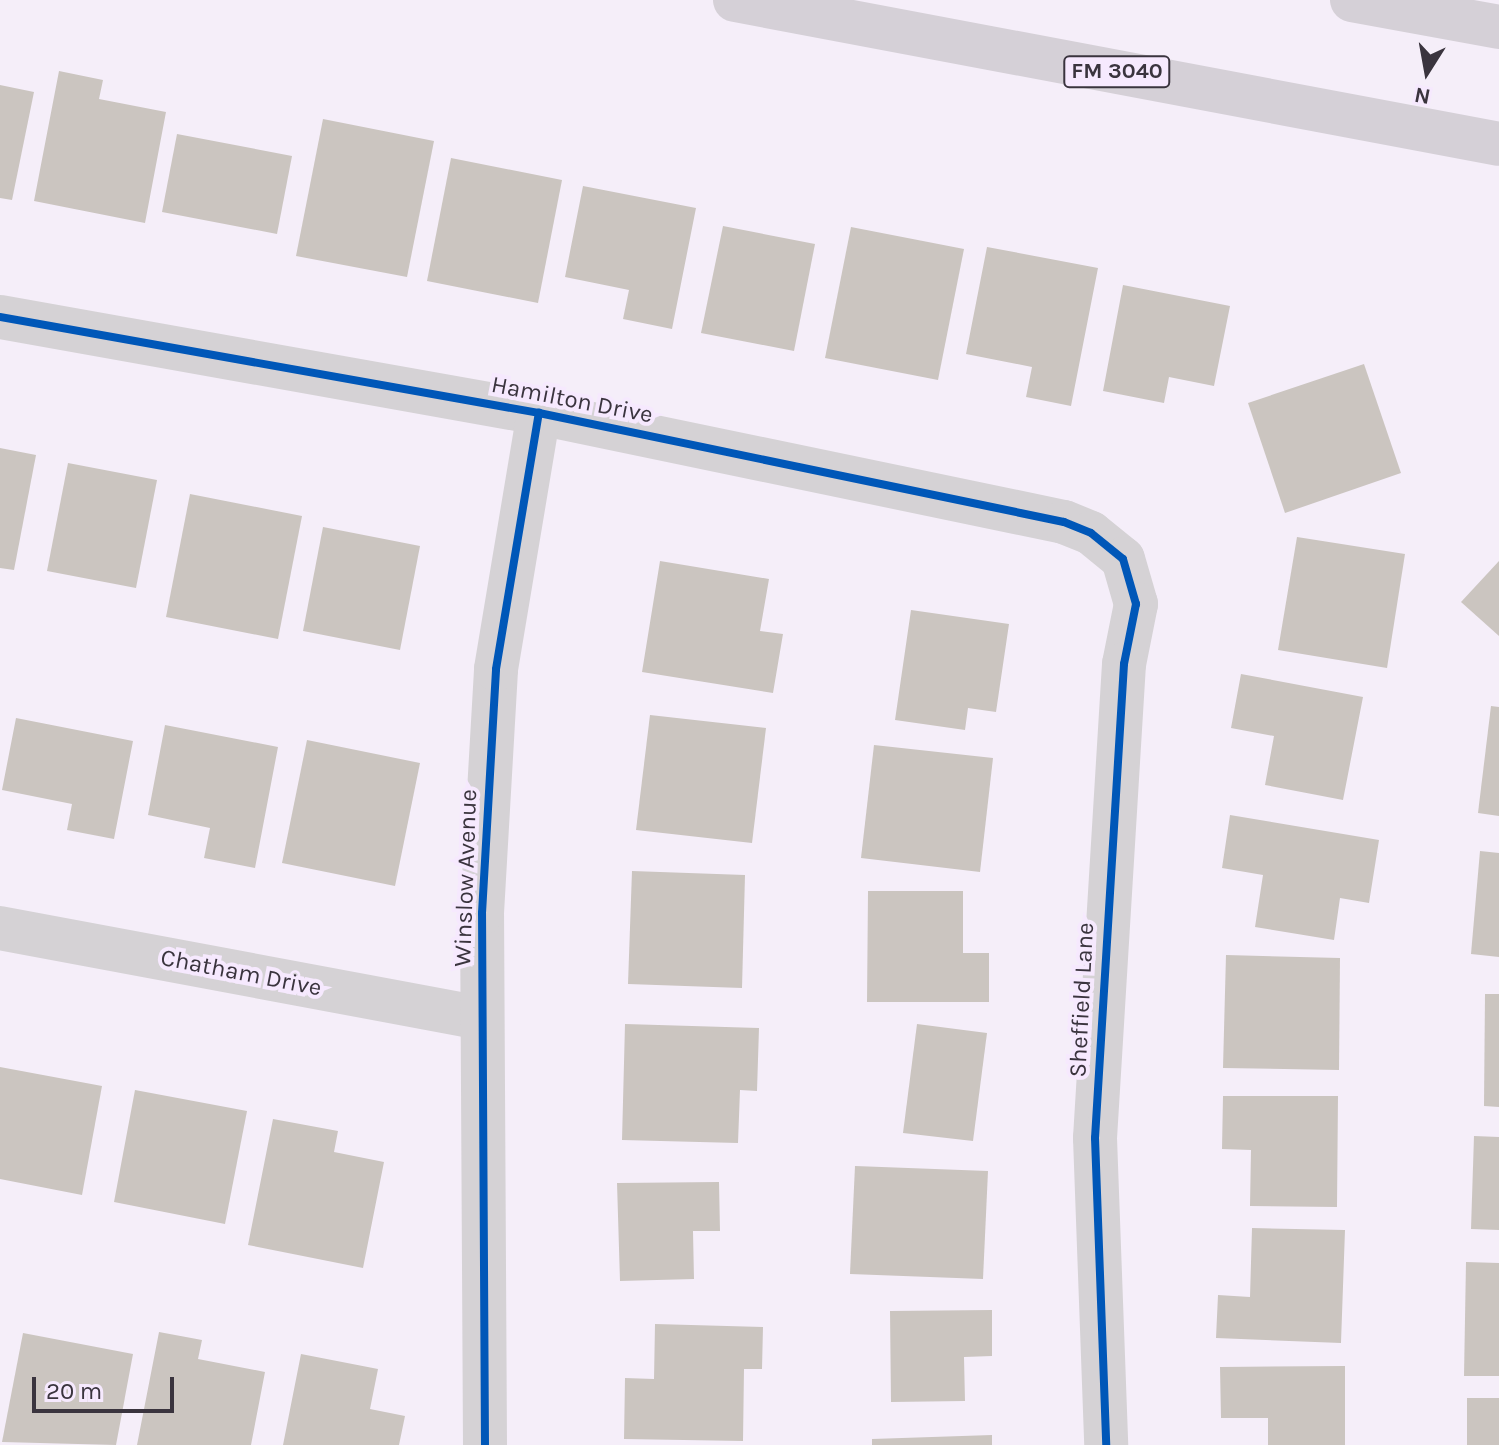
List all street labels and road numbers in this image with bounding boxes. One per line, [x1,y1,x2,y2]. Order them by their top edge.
road number: FM 3040 [1063,54,1171,90]
street label: Hamilton Drive [489,370,655,430]
street label: Winslow Avenue [449,789,483,967]
street label: Sheffield Lane [1064,922,1100,1078]
street label: Chatham Drive [158,943,324,1003]

